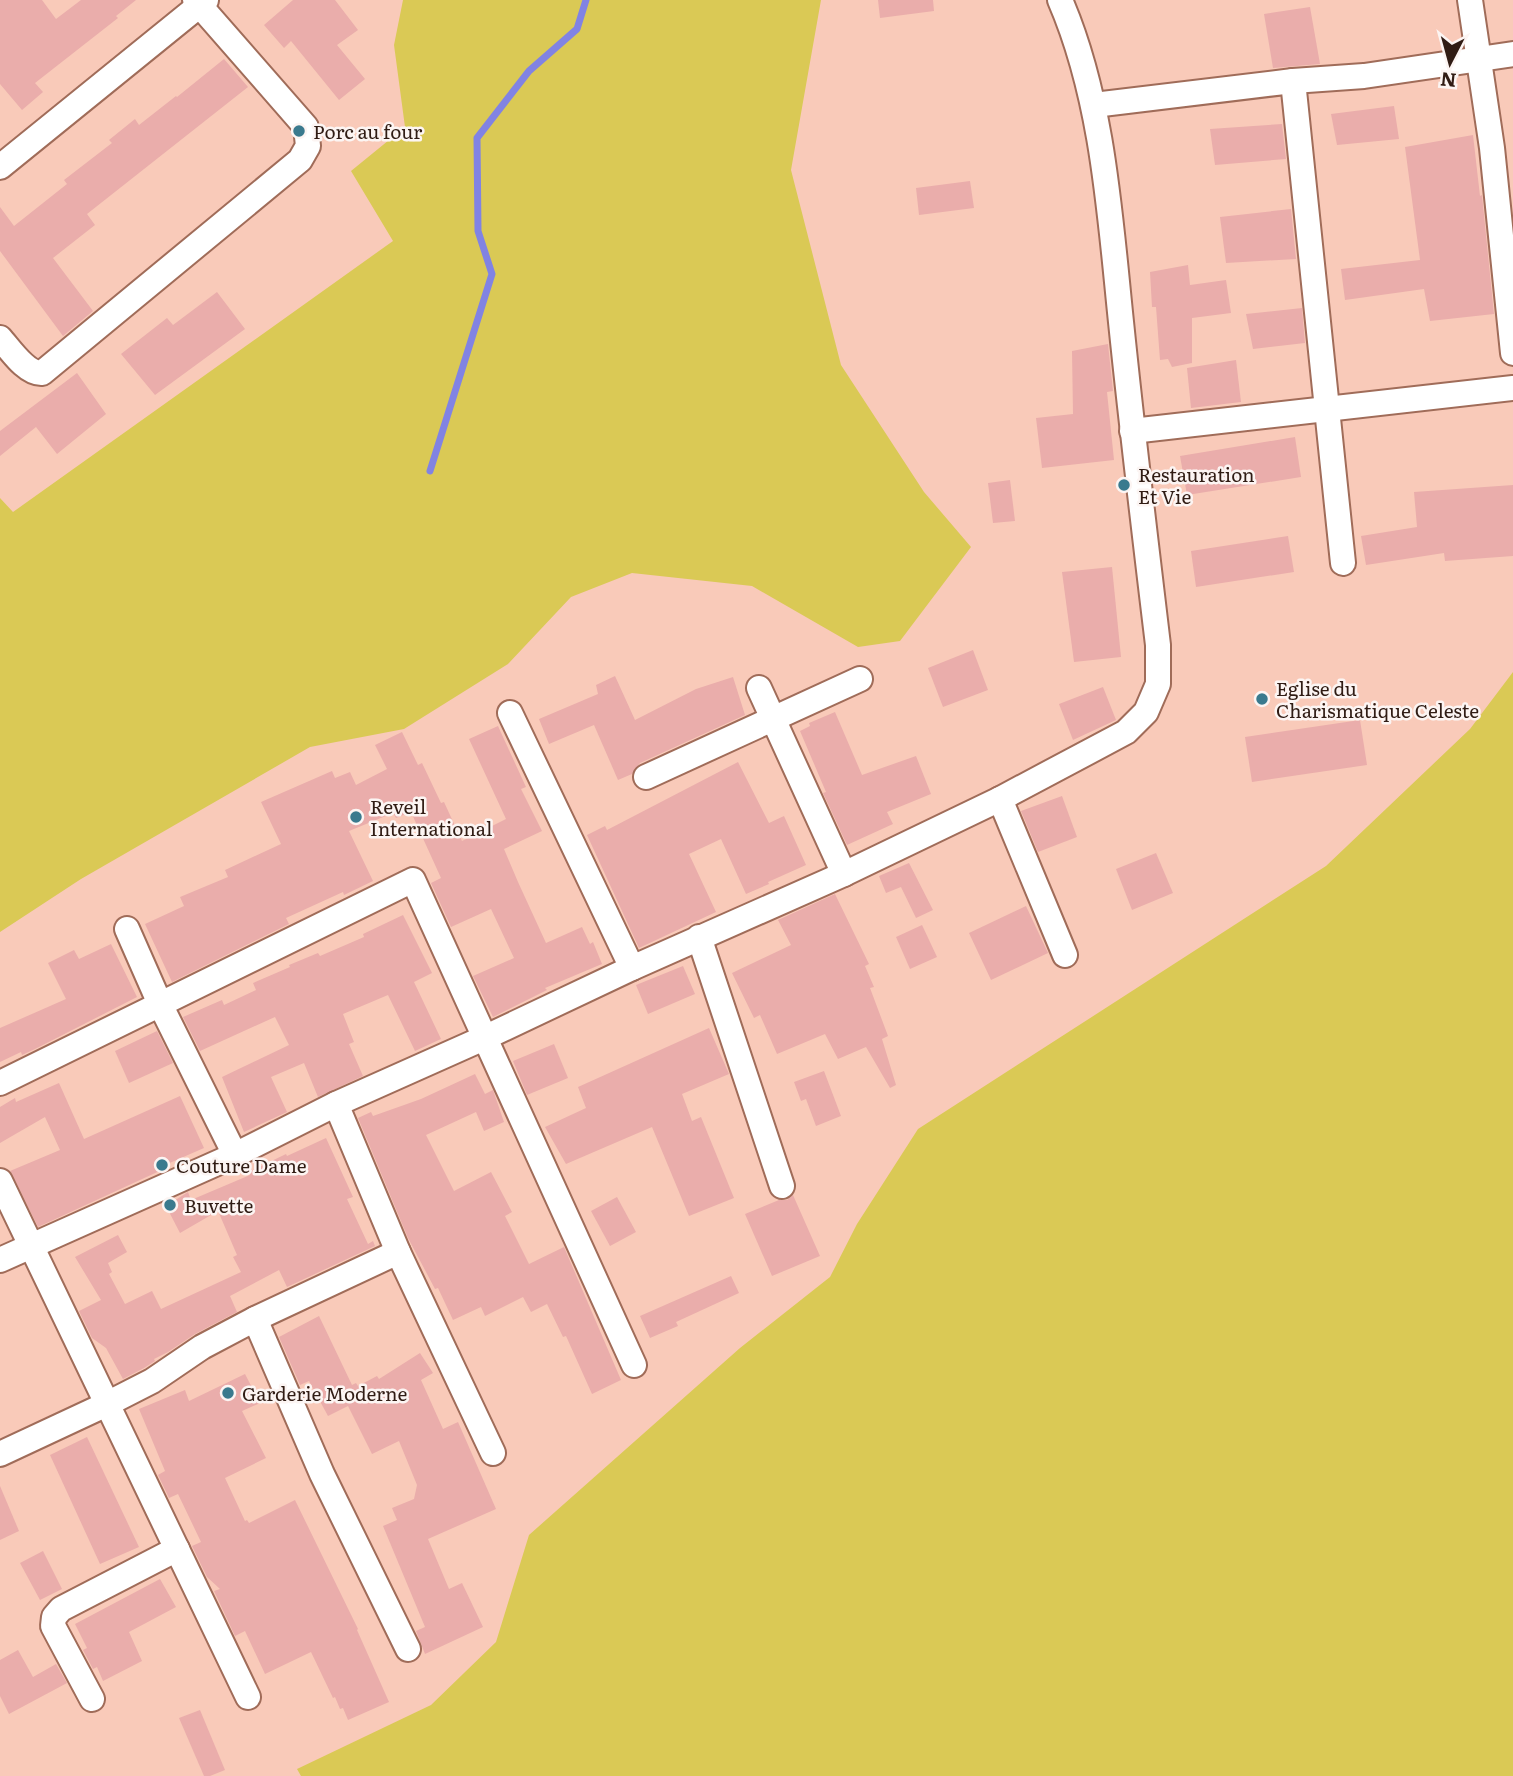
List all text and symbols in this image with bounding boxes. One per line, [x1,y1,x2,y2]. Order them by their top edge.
north arrow [1415,28,1485,98]
text: N [1439,66,1458,96]
place label: Porc au four [313,117,422,145]
marker: Porc au four [291,123,307,139]
place label: Restauration Et Vie [1138,460,1255,510]
marker: Restauration Et Vie [1116,477,1132,493]
place label: Eglise du Charismatique Celeste [1276,674,1479,724]
marker: Eglise du Charismatique Celeste [1254,691,1270,707]
place label: Reveil International [370,792,492,842]
marker: Reveil International [348,809,364,825]
place label: Couture Dame [176,1151,307,1179]
marker: Couture Dame [154,1157,170,1173]
place label: Buvette [184,1191,254,1219]
marker: Buvette [162,1197,178,1213]
place label: Garderie Moderne [242,1379,408,1407]
marker: Garderie Moderne [220,1385,236,1401]

